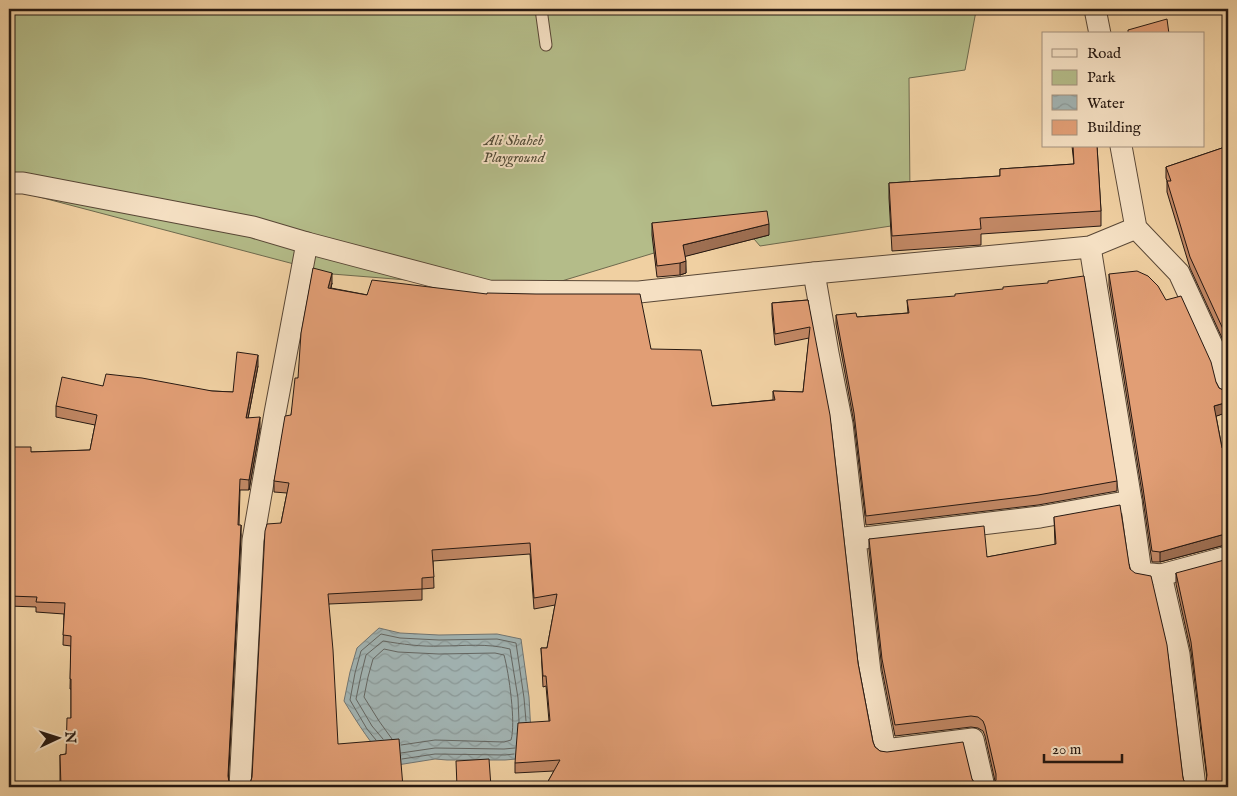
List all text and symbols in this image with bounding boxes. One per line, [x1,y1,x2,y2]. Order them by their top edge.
legend [1042,32,1204,148]
text: Road [1087,44,1122,63]
text: Park [1087,68,1117,87]
text: Water [1087,94,1125,113]
text: Building [1087,118,1142,137]
park label: Ali Shaheb Playground [482,131,546,168]
north arrow [32,714,82,764]
text: N [61,729,79,744]
scale bar [1044,731,1122,763]
text: 20 m [1052,740,1082,759]

